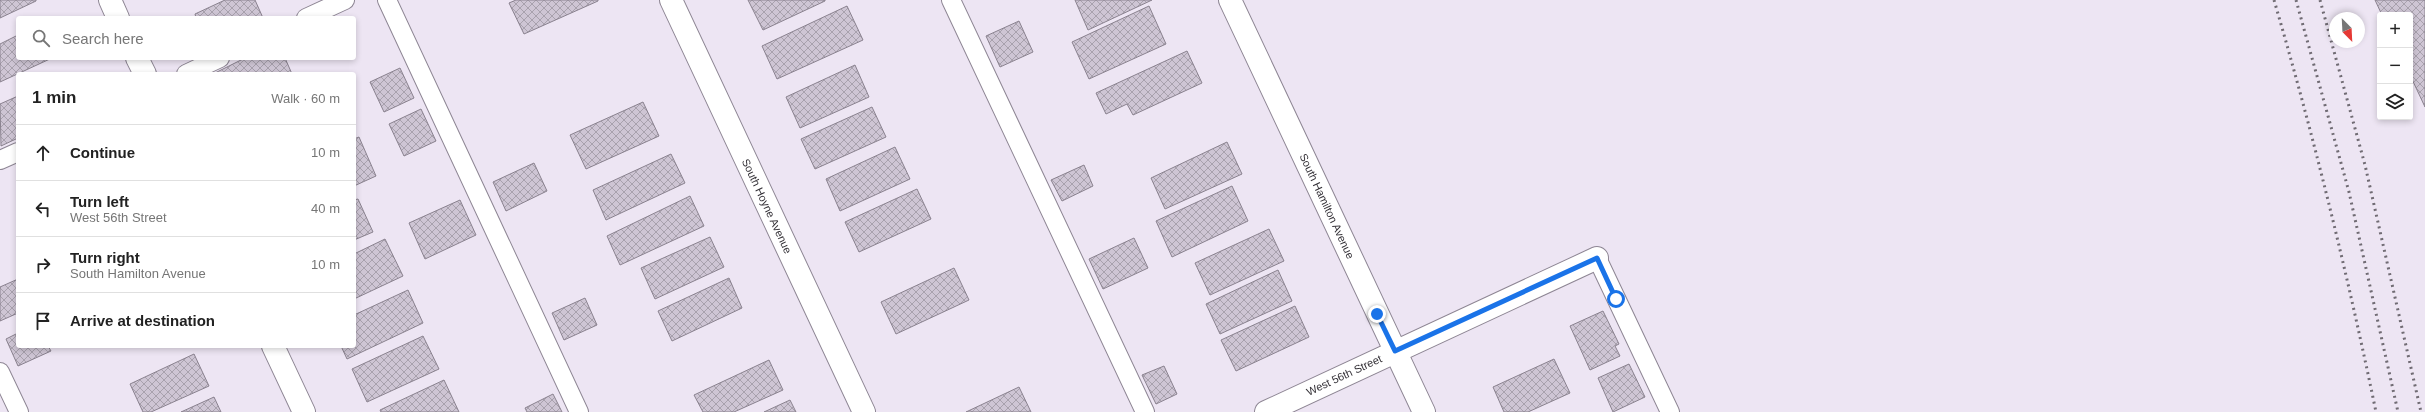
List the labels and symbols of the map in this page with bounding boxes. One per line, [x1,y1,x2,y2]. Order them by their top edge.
north arrow [2329,12,2365,48]
street label: South Hamilton Avenue [1297,151,1357,261]
street label: South Hoyne Avenue [740,157,794,255]
route start [1607,290,1625,308]
route end [1368,305,1386,323]
street label: West 56th Street [1304,352,1384,398]

